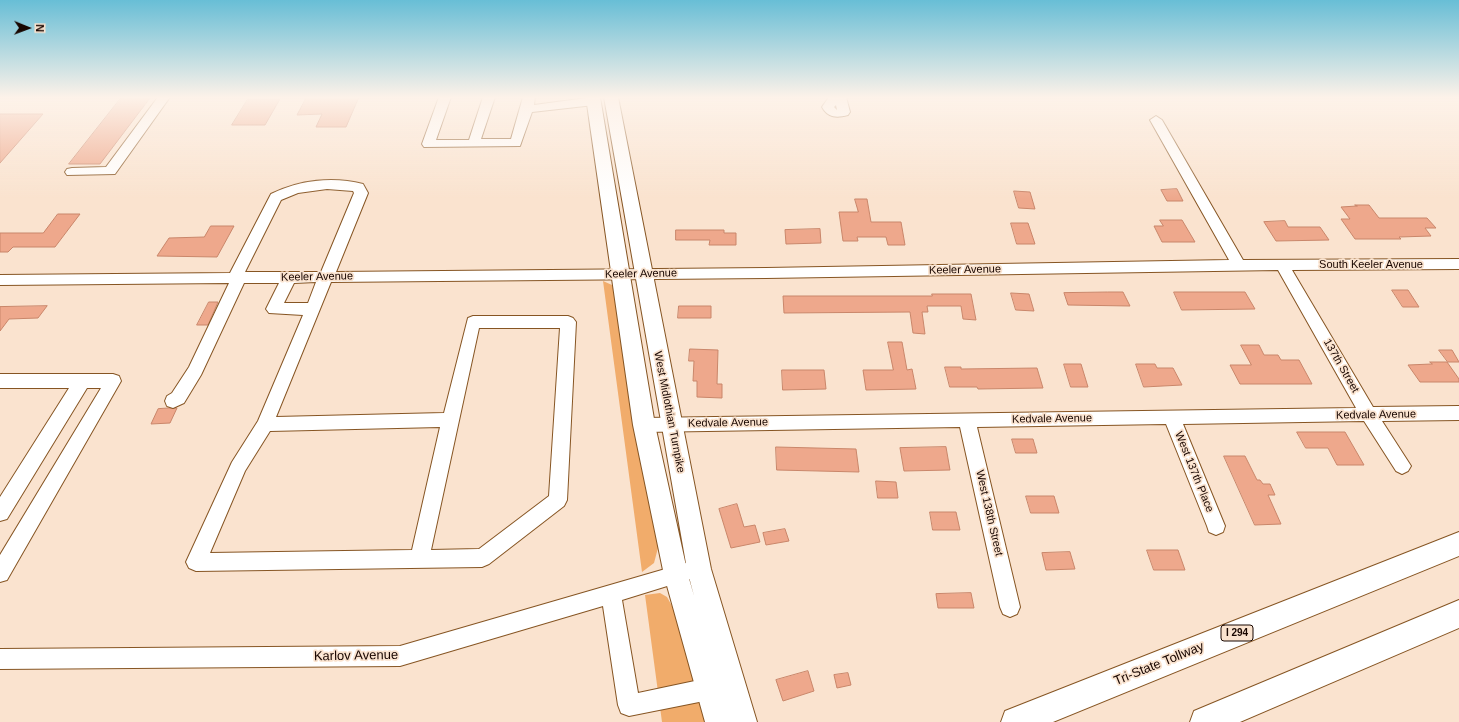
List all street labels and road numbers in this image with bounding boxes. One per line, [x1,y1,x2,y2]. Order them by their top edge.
street label: South Keeler Avenue [1319,258,1423,272]
street label: Keeler Avenue [929,263,1001,277]
street label: Keeler Avenue [605,267,677,281]
street label: Keeler Avenue [281,270,353,284]
street label: 137th Street [1320,337,1362,395]
street label: West Midlothian Turnpike [651,350,687,474]
street label: Kedvale Avenue [1336,408,1416,422]
street label: Kedvale Avenue [1012,412,1092,426]
street label: Kedvale Avenue [688,416,768,430]
street label: West 137th Place [1172,430,1216,514]
street label: West 138th Street [973,469,1005,557]
road number: I 294 [1221,625,1253,641]
street label: Tri-State Tollway [1112,639,1206,689]
street label: Karlov Avenue [314,647,398,665]

